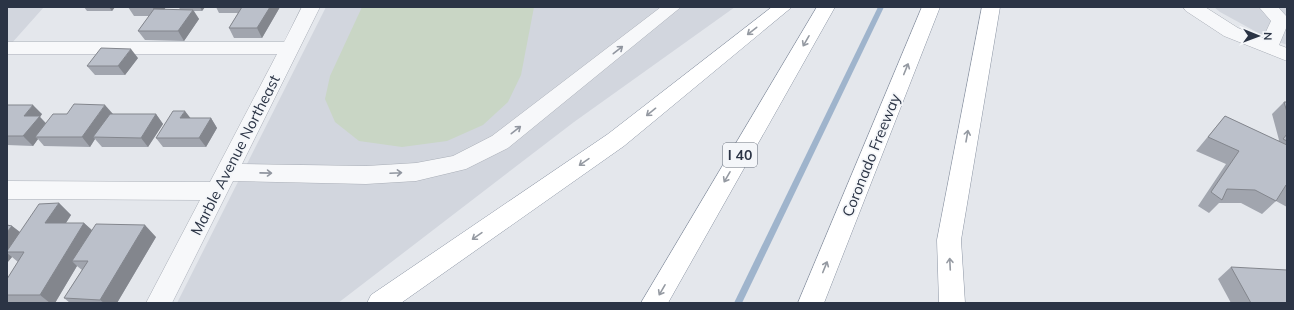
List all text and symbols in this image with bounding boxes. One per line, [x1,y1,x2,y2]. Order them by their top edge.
north arrow [1238,16,1278,56]
one-way arrow [747,27,758,35]
text: N [1261,32,1275,40]
one-way arrow [802,35,810,47]
one-way arrow [613,46,624,54]
one-way arrow [903,63,910,75]
street label: Marble Avenue Northeast [186,72,284,238]
street label: Coronado Freeway [838,91,904,219]
one-way arrow [645,107,656,116]
one-way arrow [510,126,521,135]
one-way arrow [963,129,971,142]
road number: I 40 [723,143,757,167]
one-way arrow [579,158,590,166]
one-way arrow [259,169,272,177]
one-way arrow [389,169,402,177]
one-way arrow [723,171,731,182]
one-way arrow [472,232,483,240]
one-way arrow [947,258,954,271]
one-way arrow [822,261,830,273]
one-way arrow [657,284,665,296]

